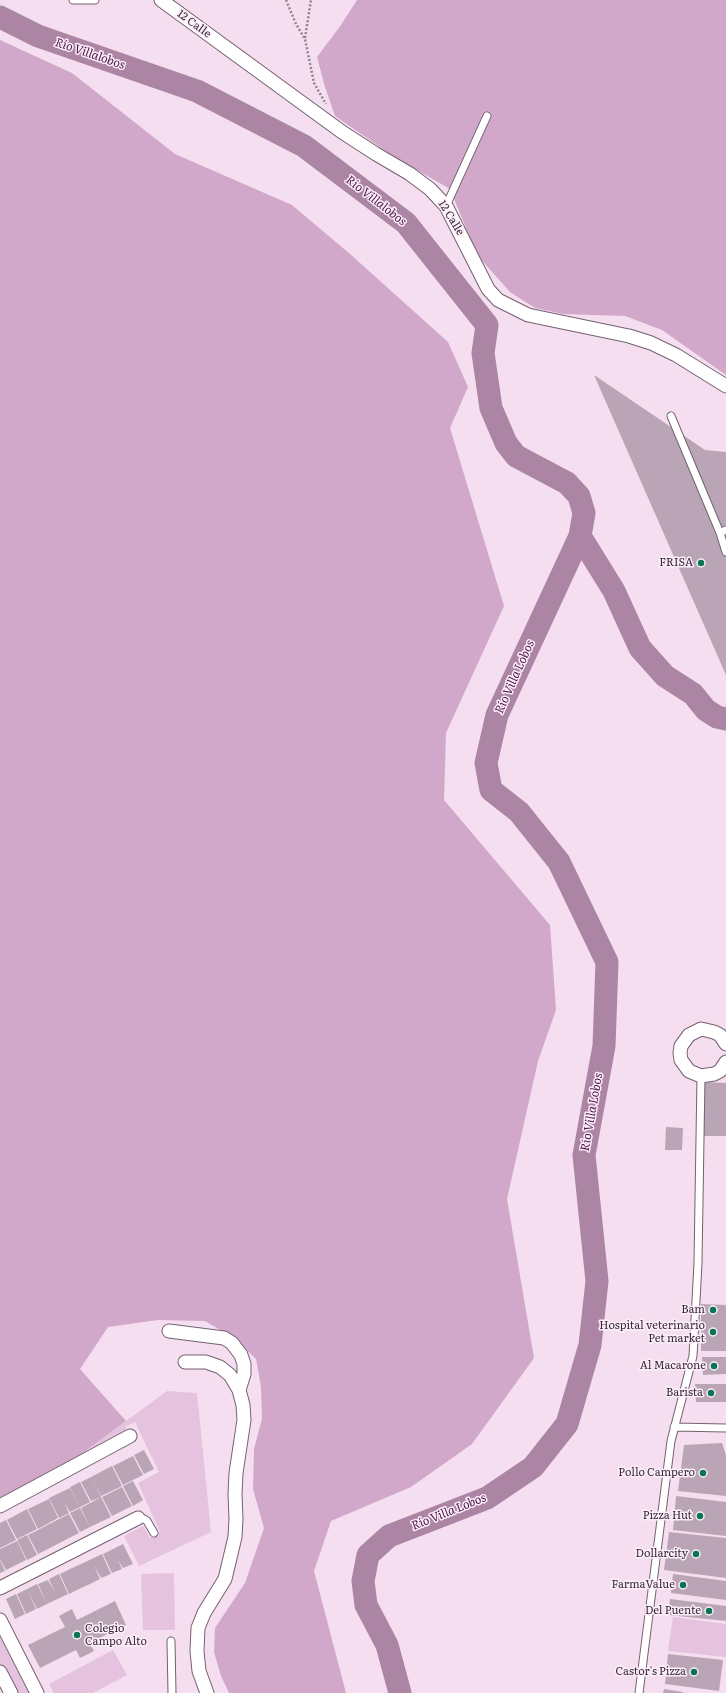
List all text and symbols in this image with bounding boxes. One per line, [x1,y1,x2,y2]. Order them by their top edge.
street label: 12 Calle [174,7,214,41]
water label: Río Villalobos [53,35,127,73]
water label: Río Villalobos [343,173,409,229]
street label: 12 Calle [435,198,467,238]
place label: FRISA [659,556,693,570]
marker: FRISA [696,558,706,568]
water label: Río Villa Lobos [492,638,538,716]
water label: Río Villa Lobos [578,1072,606,1152]
place label: Bam [681,1303,705,1317]
marker: Bam [708,1305,718,1315]
place label: Hospital veterinario Pet market [599,1319,705,1345]
marker: Hospital veterinario Pet market [708,1327,718,1337]
place label: Al Macarone [640,1359,706,1373]
marker: Al Macarone [709,1361,719,1371]
place label: Barista [666,1386,703,1400]
marker: Barista [706,1388,716,1398]
place label: Pollo Campero [618,1466,695,1480]
marker: Pollo Campero [698,1468,708,1478]
water label: Río Villa Lobos [410,1490,488,1534]
place label: Pizza Hut [643,1509,692,1523]
marker: Pizza Hut [695,1511,705,1521]
place label: Dollarcity [635,1547,688,1561]
marker: Dollarcity [691,1549,701,1559]
place label: FarmaValue [612,1578,675,1592]
marker: FarmaValue [678,1580,688,1590]
place label: Del Puente [645,1604,701,1618]
marker: Del Puente [704,1606,714,1616]
place label: Colegio Campo Alto [85,1622,147,1648]
marker: Colegio Campo Alto [72,1630,82,1640]
place label: Castor's Pizza [615,1665,686,1679]
marker: Castor's Pizza [689,1667,699,1677]

